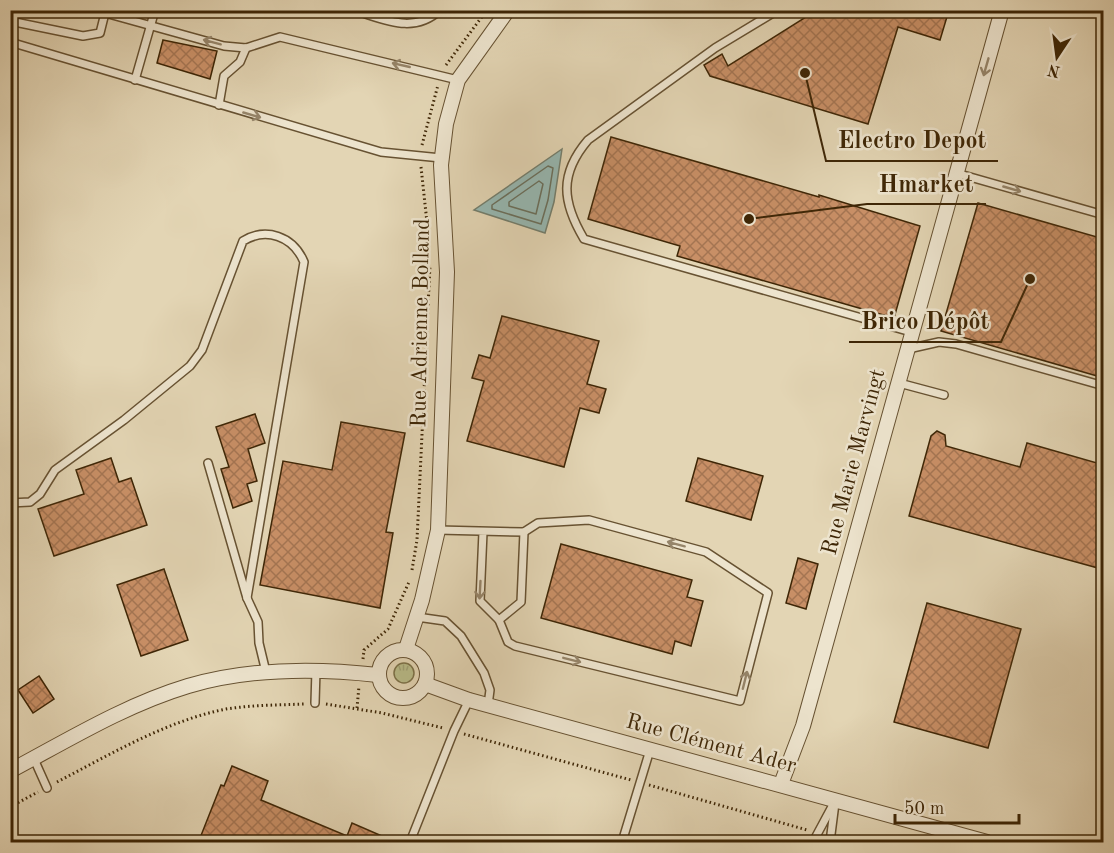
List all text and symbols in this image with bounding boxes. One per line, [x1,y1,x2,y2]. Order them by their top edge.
north arrow [1027,27,1087,87]
one-way arrow [203,36,222,48]
one-way arrow [980,57,991,76]
one-way arrow [392,58,411,70]
text: N [1046,60,1062,79]
one-way arrow [242,110,261,121]
callout: Electro Depot [826,119,998,161]
text: Electro Depot [838,130,987,154]
callout: Hmarket [867,162,986,204]
text: Hmarket [878,174,974,198]
one-way arrow [1002,184,1021,195]
street label: Rue Adrienne Bolland [408,218,434,428]
callout: Brico Dépôt [849,300,1001,342]
text: Brico Dépôt [861,311,990,335]
street label: Rue Marie Marvingt [819,367,889,557]
one-way arrow [667,538,686,549]
one-way arrow [475,580,486,600]
one-way arrow [562,655,581,667]
one-way arrow [740,671,752,690]
street label: Rue Clément Ader [623,711,799,777]
scale bar [895,787,1020,825]
text: 50 m [904,800,944,818]

